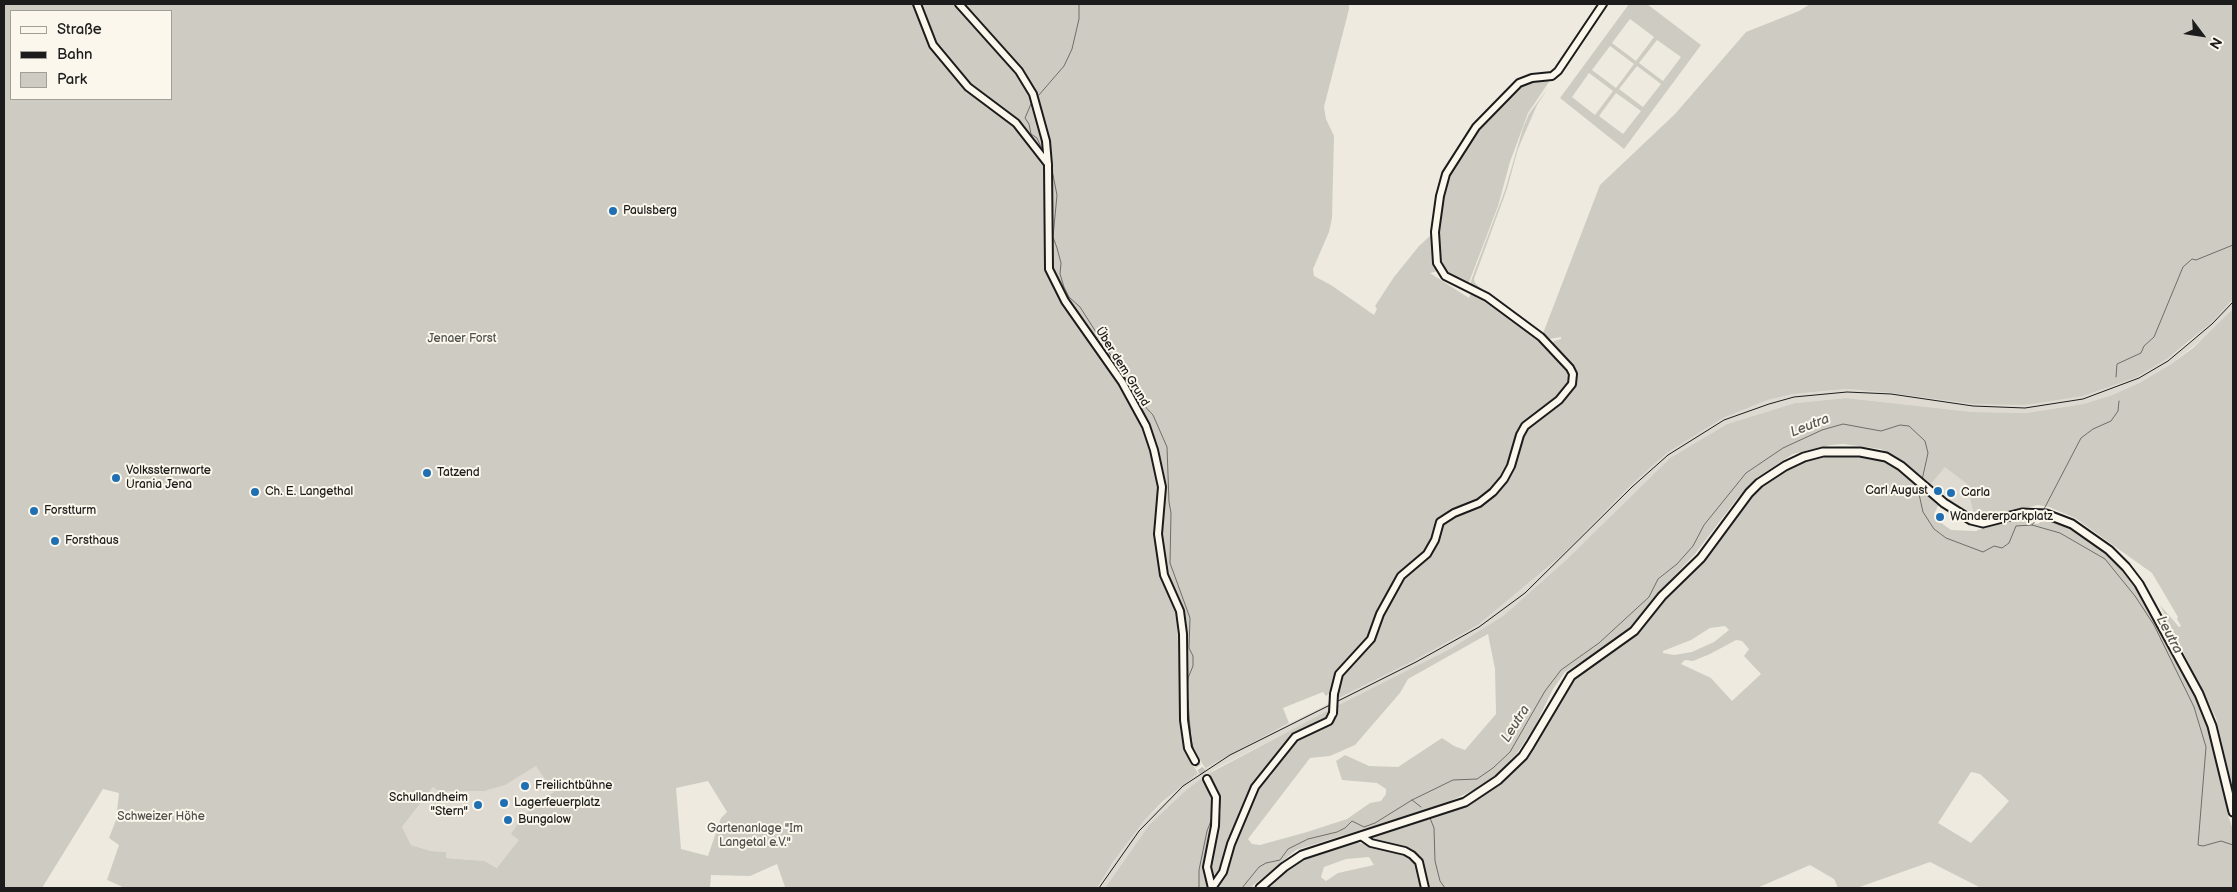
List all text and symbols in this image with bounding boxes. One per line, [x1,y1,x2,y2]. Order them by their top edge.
legend [10,10,172,100]
north arrow [2177,10,2227,60]
text: Straße [57,20,102,39]
text: N [2205,34,2225,52]
text: Bahn [57,45,93,64]
text: Park [57,70,87,89]
place label: Paulsberg [623,204,677,218]
marker: Paulsberg [607,205,619,217]
street label: Über dem Grund [1092,325,1152,409]
park label: Jenaer Forst [428,332,496,346]
water label: Leutra [1788,411,1832,441]
place label: Volkssternwarte Urania Jena [126,464,211,492]
place label: Tatzend [437,466,480,480]
marker: Tatzend [421,467,433,479]
marker: Volkssternwarte Urania Jena [110,472,122,484]
place label: Carl August [1865,484,1928,498]
place label: Ch. E. Langethal [265,485,353,499]
marker: Carl August [1932,485,1944,497]
marker: Ch. E. Langethal [249,486,261,498]
place label: Carla [1961,486,1990,500]
marker: Carla [1945,487,1957,499]
place label: Forstturm [44,504,96,518]
marker: Forstturm [28,505,40,517]
place label: Wandererparkplatz [1950,510,2053,524]
marker: Wandererparkplatz [1934,511,1946,523]
place label: Forsthaus [65,534,119,548]
marker: Forsthaus [49,535,61,547]
water label: Leutra [2152,613,2186,657]
water label: Leutra [1498,702,1534,746]
place label: Freilichtbühne [535,779,612,793]
marker: Freilichtbühne [519,780,531,792]
place label: Schullandheim "Stern" [389,791,468,819]
place label: Lagerfeuerplatz [514,796,600,810]
marker: Lagerfeuerplatz [498,797,510,809]
marker: Schullandheim "Stern" [472,799,484,811]
park label: Schweizer Höhe [117,810,205,824]
place label: Bungalow [518,813,571,827]
marker: Bungalow [502,814,514,826]
park label: Gartenanlage "Im Langetal e.V." [707,822,803,850]

